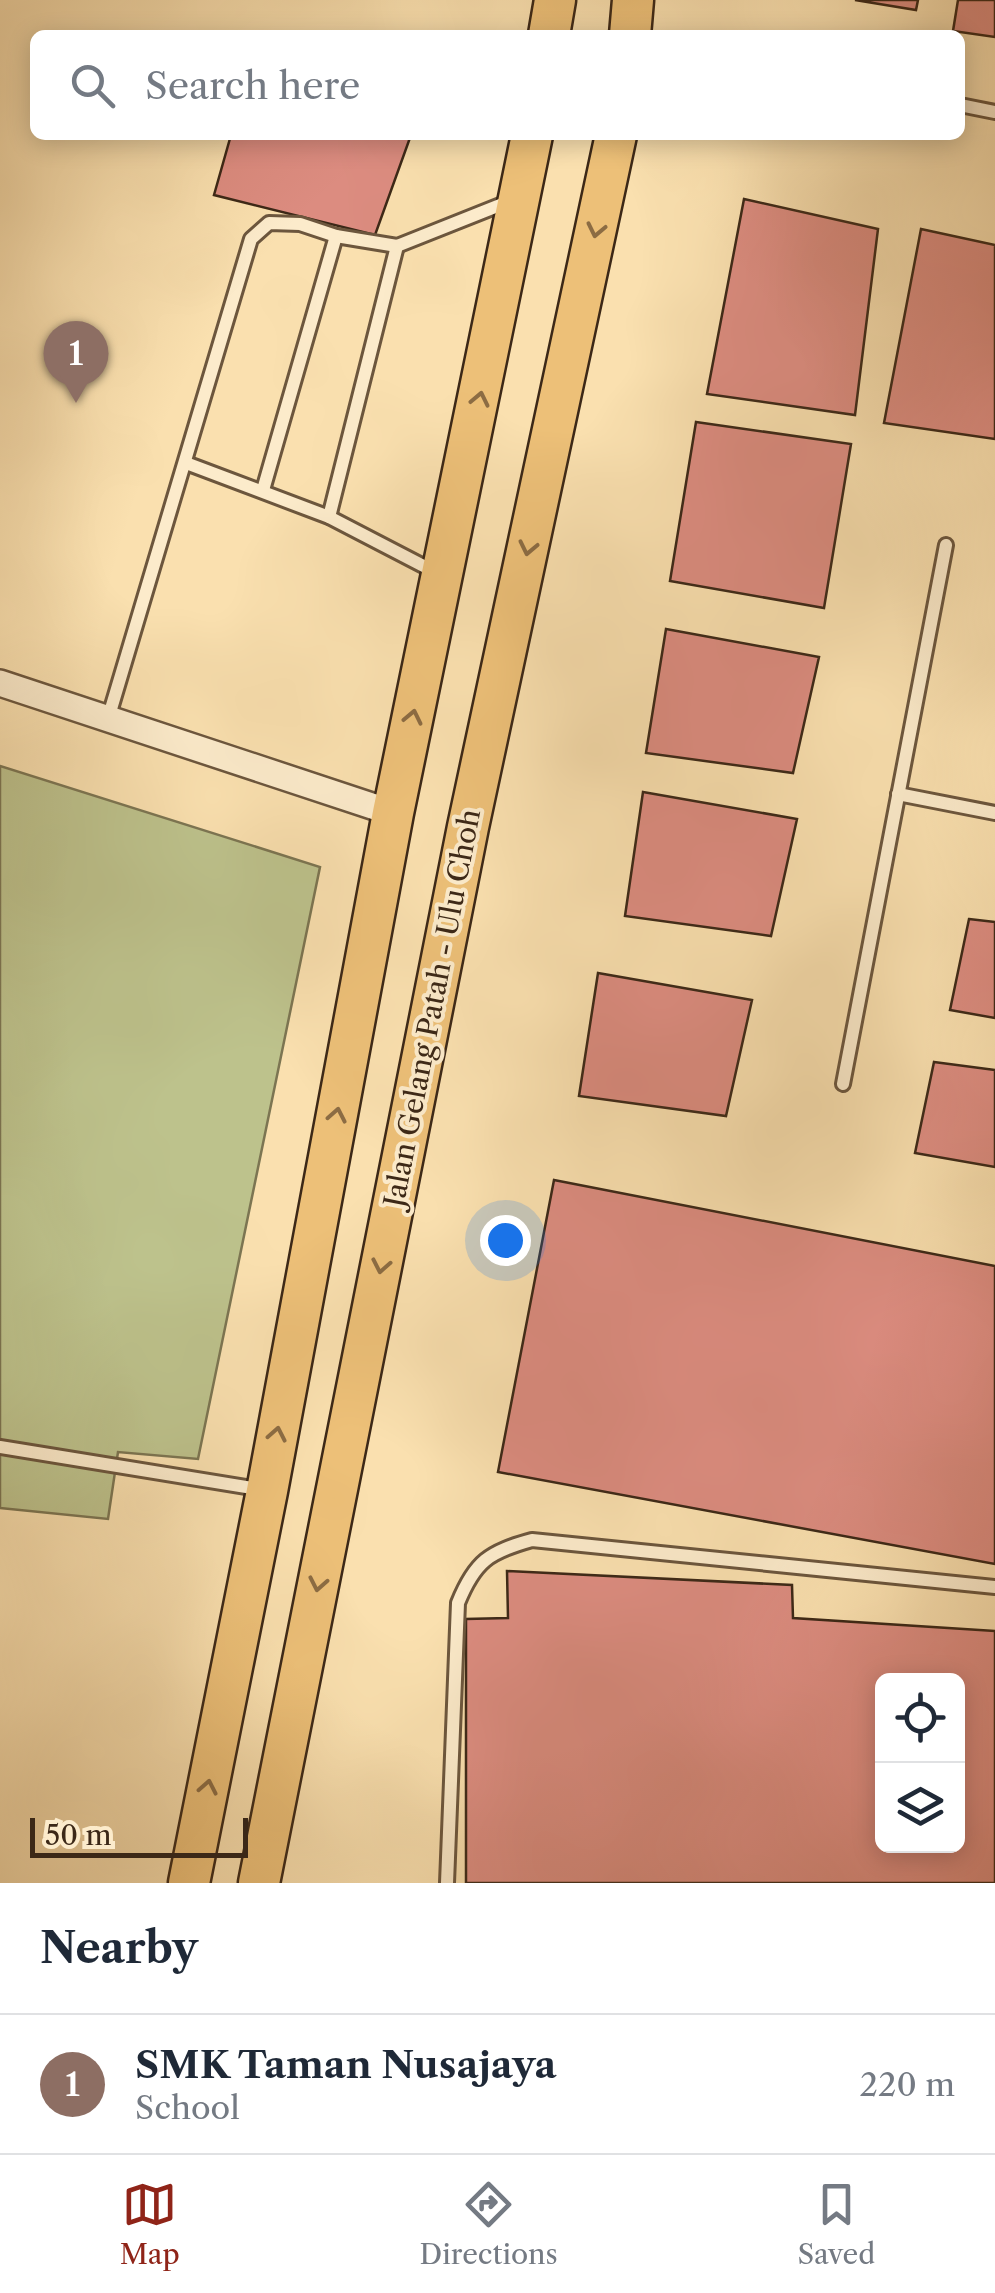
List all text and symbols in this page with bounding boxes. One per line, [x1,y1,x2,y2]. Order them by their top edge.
search box [30,30,965,140]
icon: search [65,58,120,113]
text: Search here [145,62,360,109]
one-way arrow [586,221,607,238]
pin: 1 [44,320,108,403]
one-way arrow [468,391,489,408]
one-way arrow [518,539,539,556]
one-way arrow [402,709,423,726]
street label: Jalan Gelang Patah - Ulu Choh [376,806,487,1214]
one-way arrow [325,1106,346,1123]
your location [480,1215,531,1266]
one-way arrow [371,1257,392,1274]
one-way arrow [266,1426,287,1442]
one-way arrow [308,1576,329,1593]
map controls [875,1673,965,1853]
button: locate [875,1673,965,1763]
button: layers [875,1763,965,1853]
one-way arrow [197,1779,218,1796]
scale bar [30,1813,248,1858]
text: 50 m [45,1818,112,1852]
text: Nearby [40,1922,198,1974]
text: SMK Taman Nusajaya [135,2041,557,2088]
text: 1 [65,2065,80,2104]
text: 220 m [860,2065,955,2104]
text: School [135,2088,240,2127]
tab: Map [120,2177,180,2271]
tab: Directions [419,2177,558,2271]
tab: Saved [797,2177,875,2271]

